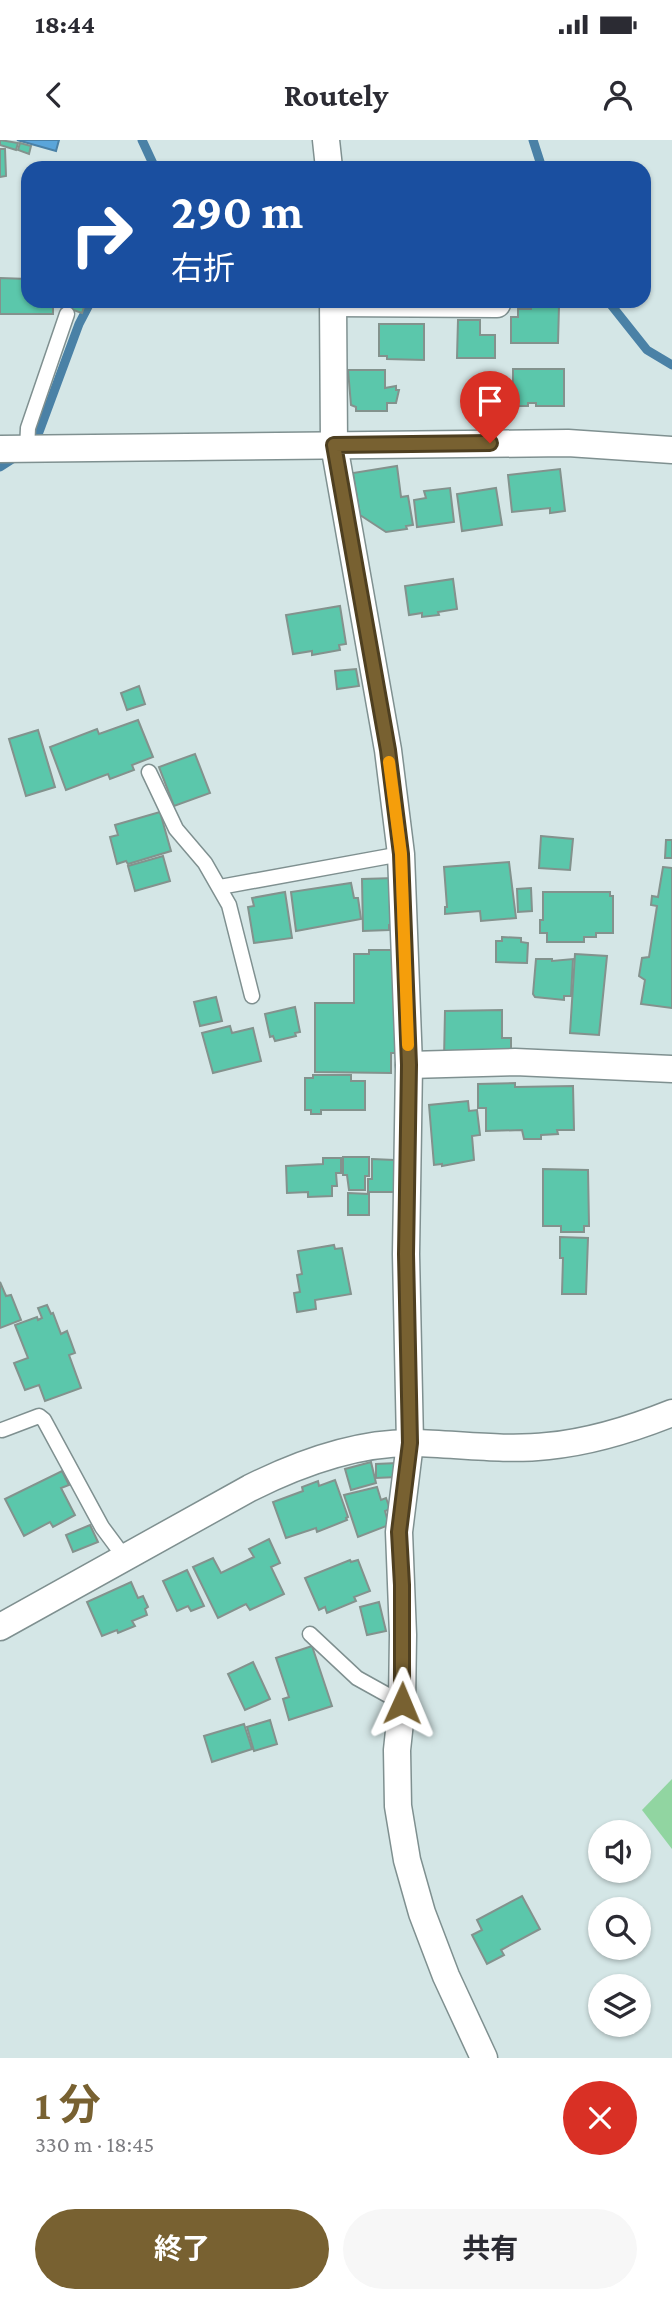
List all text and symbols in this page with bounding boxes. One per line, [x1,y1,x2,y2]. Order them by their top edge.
text: 18:44 [35,10,95,39]
icon: back [35,76,73,114]
icon: person [599,76,637,114]
text: Routely [284,77,388,113]
text: 290 m [171,184,303,239]
icon: right [56,189,147,280]
text: 右折 [171,250,235,286]
pin [460,371,520,443]
icon: arrive [471,382,509,420]
position arrow [365,1666,439,1740]
map controls [588,1820,651,2037]
button: sound [588,1820,651,1883]
button: search [588,1897,651,1960]
button: layers [588,1974,651,2037]
text: 1 分 [35,2081,101,2128]
button: close [563,2081,637,2155]
text: 330 m · 18:45 [35,2131,154,2157]
button: 終了 [35,2209,329,2289]
button: 共有 [343,2209,637,2289]

